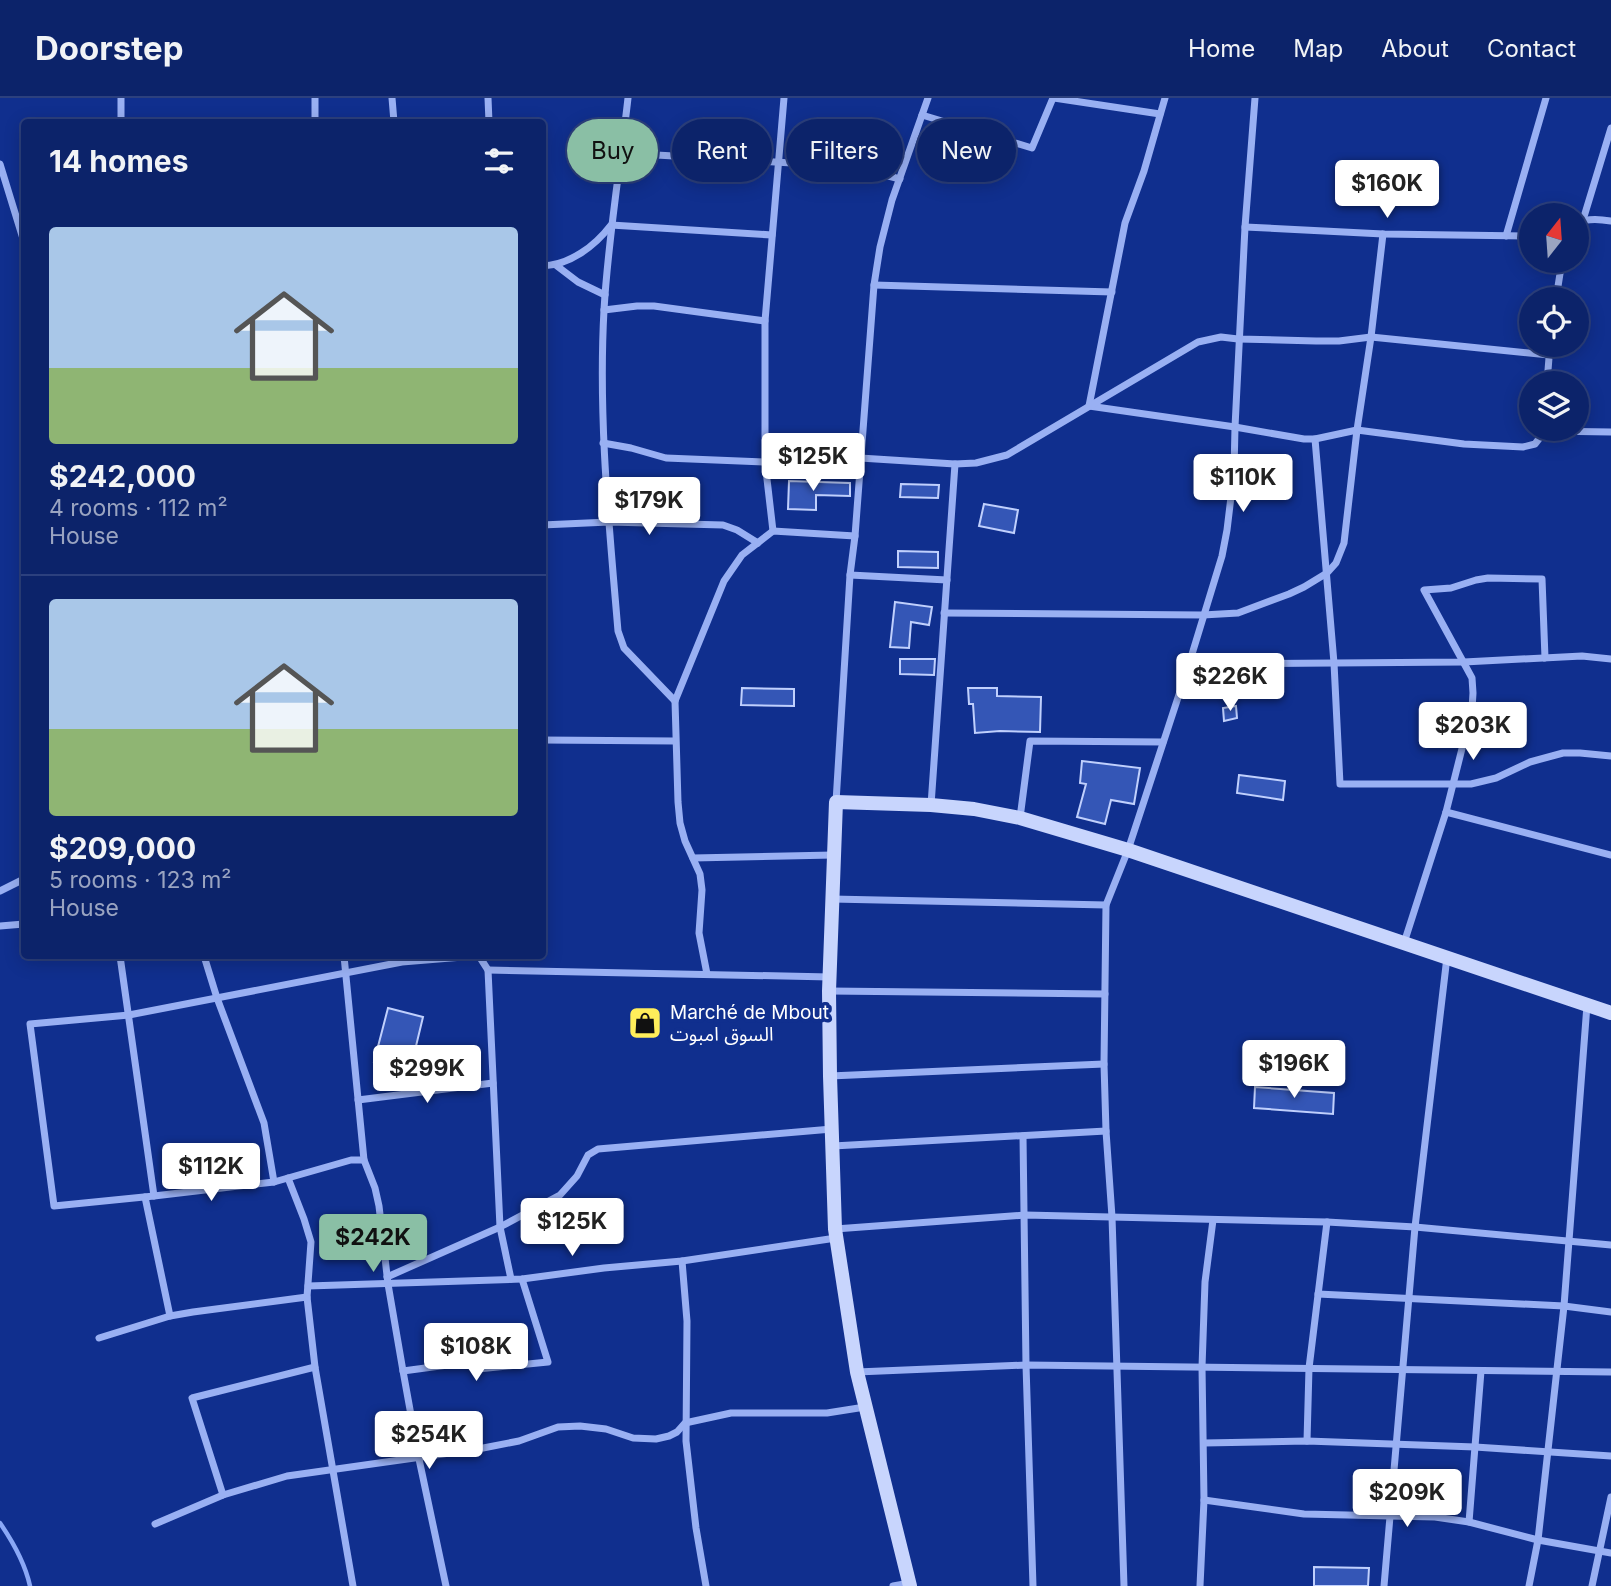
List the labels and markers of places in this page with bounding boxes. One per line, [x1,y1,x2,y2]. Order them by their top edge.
pin: $160K [1338,160,1436,220]
pin: $125K [764,434,862,493]
pin: $110K [1194,454,1292,514]
pin: $179K [600,478,698,537]
pin: $226K [1181,654,1279,713]
pin: $203K [1424,702,1522,762]
place label: Marché de Mbout السوق امبوت [670,1001,829,1046]
shop icon: Marché de Mbout السوق امبوت [626,1004,664,1042]
pin: $196K [1245,1040,1343,1100]
pin: $299K [378,1046,476,1105]
pin: $112K [162,1144,260,1203]
pin: $125K [523,1198,621,1258]
pin: $242K [324,1214,422,1274]
pin: $108K [427,1324,525,1383]
pin: $254K [380,1412,478,1471]
pin: $209K [1358,1470,1456,1529]

